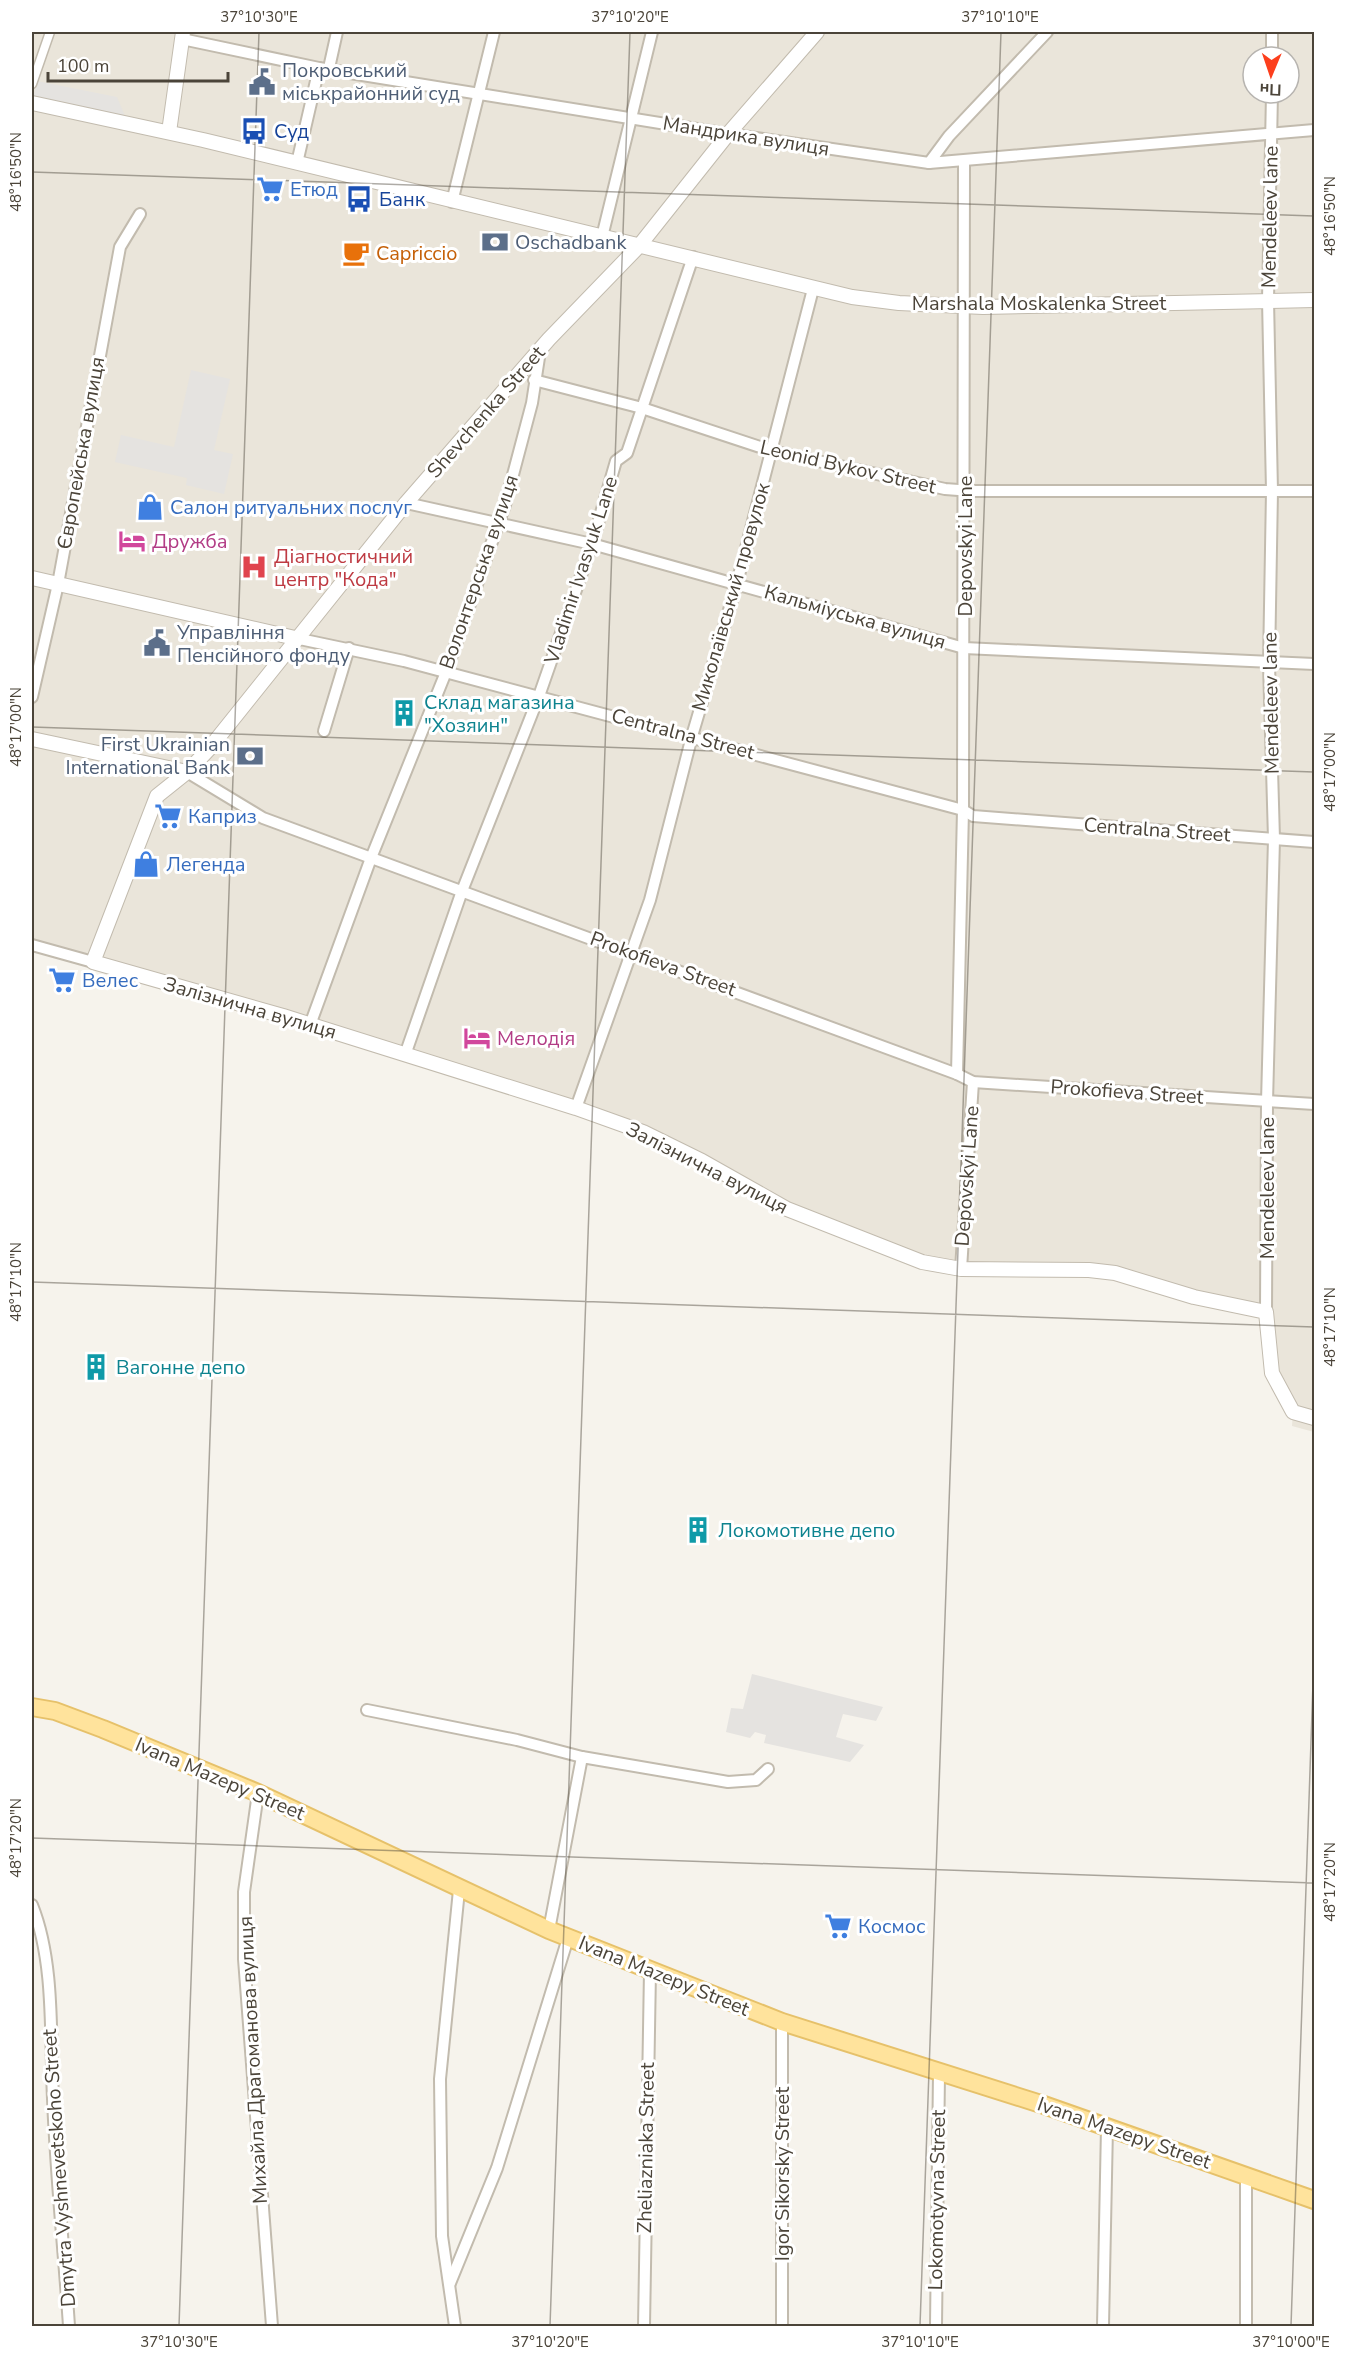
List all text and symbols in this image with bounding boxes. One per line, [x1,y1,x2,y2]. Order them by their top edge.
text: 37°10'30"E [220,7,298,27]
text: 37°10'20"E [591,7,669,27]
text: 37°10'10"E [961,7,1039,27]
scale bar [48,45,228,83]
north arrow [1241,45,1301,105]
text: 100 m [57,54,109,78]
place label: Покровський міськрайонний суд [282,57,460,107]
public building icon: Покровський міськрайонний суд [247,67,277,97]
text: Пн [1259,78,1282,100]
street label: Мандрика вулиця [661,110,831,162]
bus stop icon: Суд [239,116,269,146]
place label: Суд [274,118,309,145]
text: 48°16'50"N [6,132,26,212]
street label: Mendeleev lane [1255,146,1285,288]
supermarket icon: Етюд [255,174,285,204]
place label: Етюд [290,176,338,203]
text: 48°16'50"N [1320,176,1340,256]
bus stop icon: Банк [344,184,374,214]
place label: Банк [379,186,426,213]
bank icon: Oschadbank [480,227,510,257]
place label: Oschadbank [515,229,627,256]
cafe icon: Capriccio [341,238,371,268]
place label: Capriccio [376,240,457,267]
street label: Marshala Moskalenka Street [912,290,1167,317]
street label: Shevchenka Street [421,339,552,484]
street label: Європейська вулиця [51,355,111,551]
street label: Leonid Bykov Street [757,434,940,501]
street label: Волонтерська вулиця [433,471,525,673]
street label: Vladimir Ivasyuk Lane [538,473,624,668]
street label: Depovskyi Lane [952,475,979,617]
street label: Миколаївський провулок [685,479,777,714]
shop icon: Салон ритуальних послуг [135,492,165,522]
place label: Салон ритуальних послуг [170,494,412,521]
hotel icon: Дружба [117,526,147,556]
place label: Дружба [152,528,228,555]
place label: Діагностичний центр "Кода" [274,543,413,593]
hospital icon: Діагностичний центр "Кода" [239,552,269,582]
street label: Кальміуська вулиця [761,578,949,656]
place label: Управління Пенсійного фонду [176,619,351,669]
public building icon: Управління Пенсійного фонду [142,628,172,658]
street label: Mendeleev lane [1256,632,1286,774]
text: 48°17'00"N [6,687,26,767]
place label: Склад магазина "Хозяин" [424,689,575,739]
building icon: Склад магазина "Хозяин" [389,698,419,728]
street label: Centralna Street [609,702,758,766]
place label: First Ukrainian International Bank [66,731,231,781]
text: 48°17'00"N [1320,732,1340,812]
bank icon: First Ukrainian International Bank [235,741,265,771]
supermarket icon: Каприз [153,801,183,831]
place label: Каприз [188,803,257,830]
street label: Centralna Street [1083,811,1232,849]
shop icon: Легенда [131,849,161,879]
place label: Легенда [166,851,246,878]
street label: Prokofieva Street [586,925,741,1003]
supermarket icon: Велес [47,965,77,995]
place label: Велес [82,967,138,994]
street label: Залізнична вулиця [160,970,340,1046]
hotel icon: Мелодія [462,1023,492,1053]
place label: Мелодія [497,1025,575,1052]
street label: Prokofieva Street [1050,1073,1205,1111]
street label: Depovskyi Lane [949,1105,985,1247]
street label: Залізнична вулиця [621,1115,793,1221]
street label: Mendeleev lane [1254,1117,1281,1259]
text: 48°17'10"N [6,1242,26,1322]
text: 48°17'10"N [1320,1287,1340,1367]
building icon: Вагонне депо [81,1352,111,1382]
place label: Вагонне депо [116,1354,245,1381]
building icon: Локомотивне депо [683,1515,713,1545]
place label: Локомотивне депо [718,1517,895,1544]
street label: Ivana Mazepy Street [131,1731,310,1827]
text: 48°17'20"N [6,1798,26,1878]
text: 48°17'20"N [1320,1842,1340,1922]
supermarket icon: Космос [823,1911,853,1941]
place label: Космос [858,1913,925,1940]
street label: Михайла Драгоманова вулиця [232,1915,274,2205]
street label: Ivana Mazepy Street [575,1929,754,2023]
street label: Dmytra Vyshnevetskoho Street [36,2027,82,2308]
street label: Zheliazniaka Street [631,2061,661,2234]
street label: Igor Sikorsky Street [769,2086,796,2261]
street label: Ivana Mazepy Street [1034,2091,1215,2176]
street label: Lokomotyvna Street [922,2108,952,2291]
text: 37°10'30"E [140,2332,218,2352]
text: 37°10'20"E [511,2332,589,2352]
text: 37°10'10"E [881,2332,959,2352]
text: 37°10'00"E [1252,2332,1330,2352]

